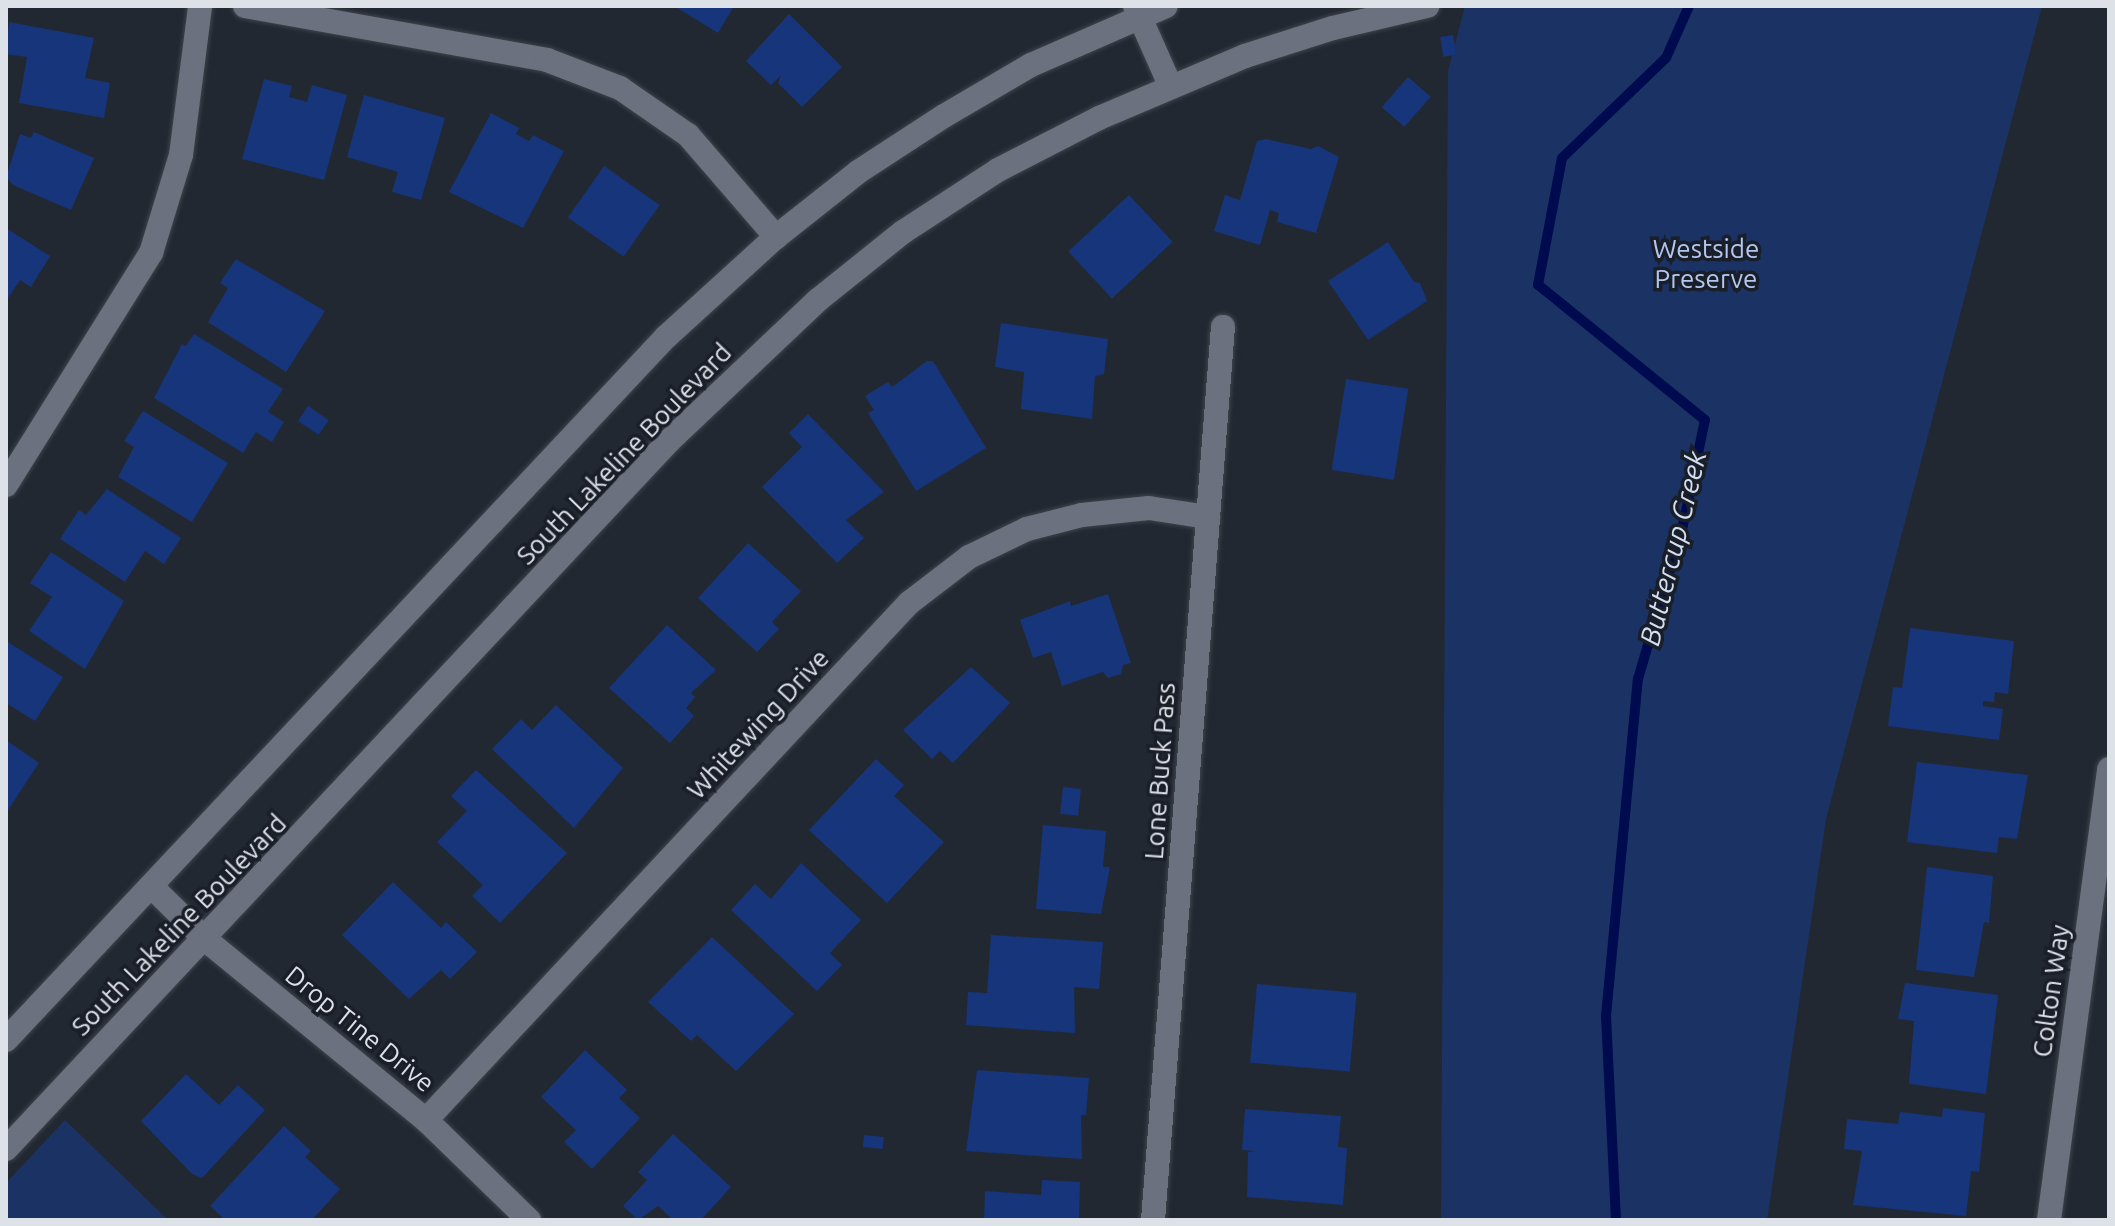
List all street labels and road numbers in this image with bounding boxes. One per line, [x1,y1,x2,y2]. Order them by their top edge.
street label: South Lakeline Boulevard [510,337,738,571]
street label: Whitewing Drive [681,643,835,805]
street label: Lone Buck Pass [1138,681,1182,861]
street label: South Lakeline Boulevard [65,808,293,1042]
street label: Colton Way [2026,923,2076,1059]
street label: Drop Tine Drive [279,959,441,1099]

